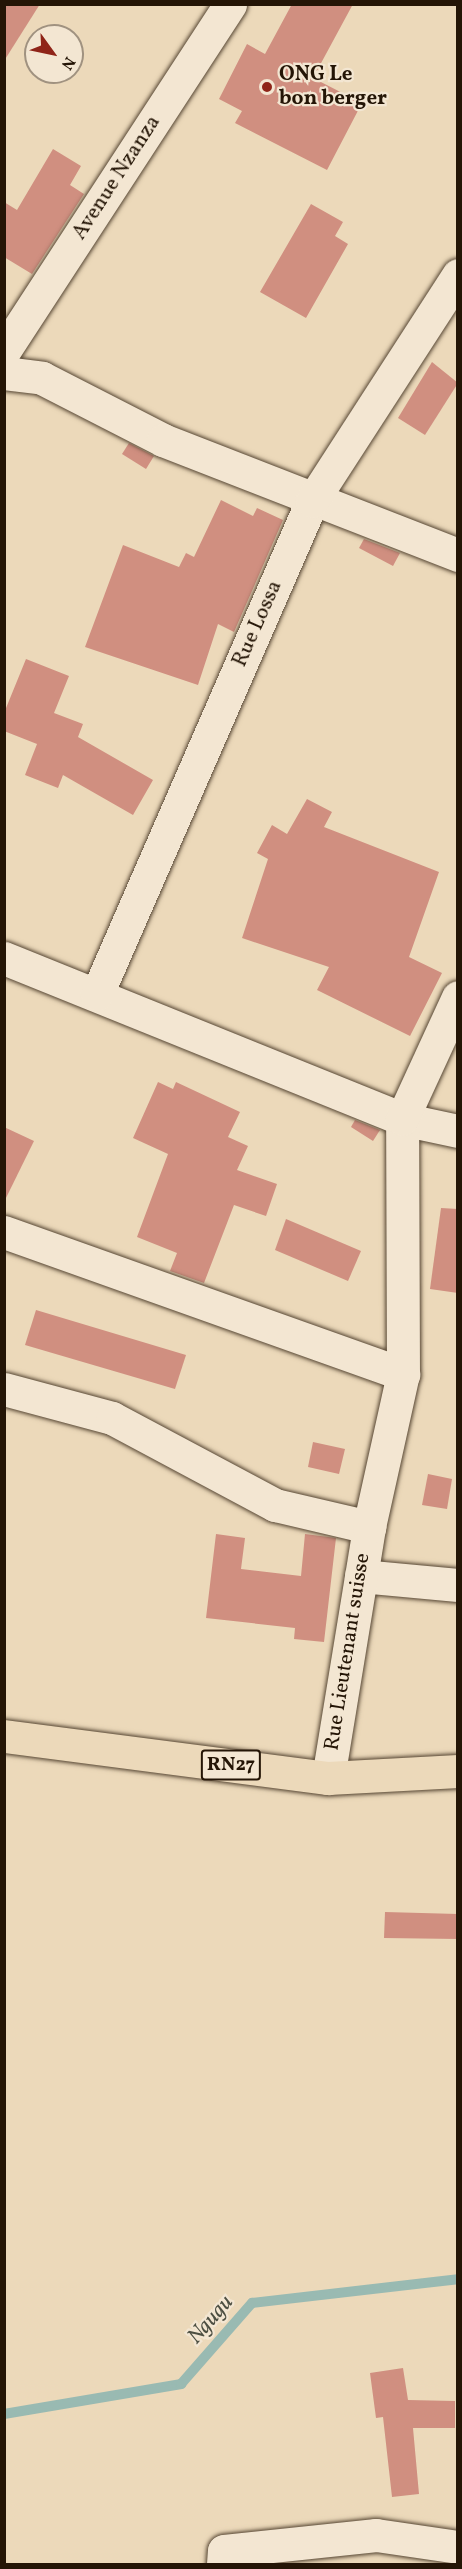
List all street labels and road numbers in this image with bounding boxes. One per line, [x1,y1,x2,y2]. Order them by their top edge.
street label: Avenue Nzanza [67,111,167,245]
street label: Rue Lossa [228,577,288,671]
street label: Rue Lieutenant suisse [320,1551,376,1753]
road number: RN27 [200,1748,262,1782]

